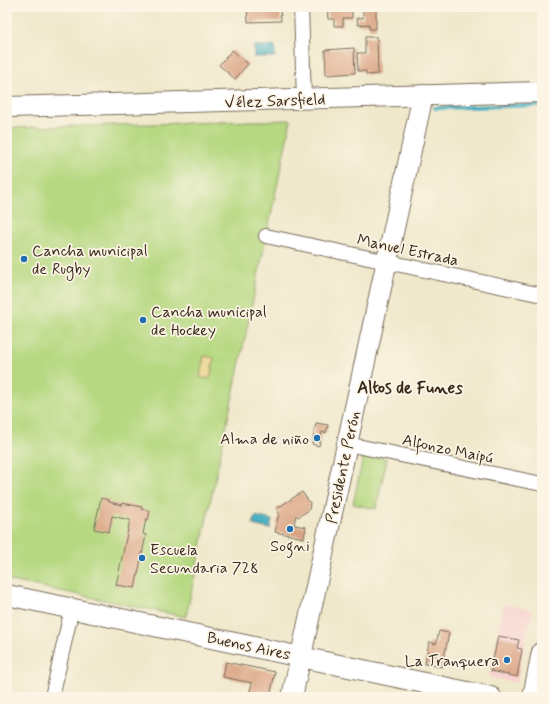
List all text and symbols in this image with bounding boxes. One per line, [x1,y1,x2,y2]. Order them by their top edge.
street label: Vélez Sarsfield [224,89,326,114]
street label: Manuel Estrada [355,229,460,271]
place label: Cancha municipal de Rugby [32,241,148,281]
marker: Cancha municipal de Rugby [19,254,29,264]
place label: Cancha municipal de Hockey [151,302,267,341]
marker: Cancha municipal de Hockey [138,315,148,325]
district label: Altos de Funes [357,377,463,399]
street label: Presidente Perón [321,409,366,526]
place label: Alma de niño [220,429,309,450]
street label: Alfonzo Maipú [400,430,495,471]
marker: Alma de niño [312,433,322,443]
marker: Sogni [285,524,295,534]
place label: Sogni [270,536,310,558]
place label: Escuela Secundaria 728 [150,540,259,579]
marker: Escuela Secundaria 728 [137,553,147,563]
street label: Buenos Aires [205,627,292,666]
place label: La Tranquera [405,651,499,672]
marker: La Tranquera [502,655,512,665]

